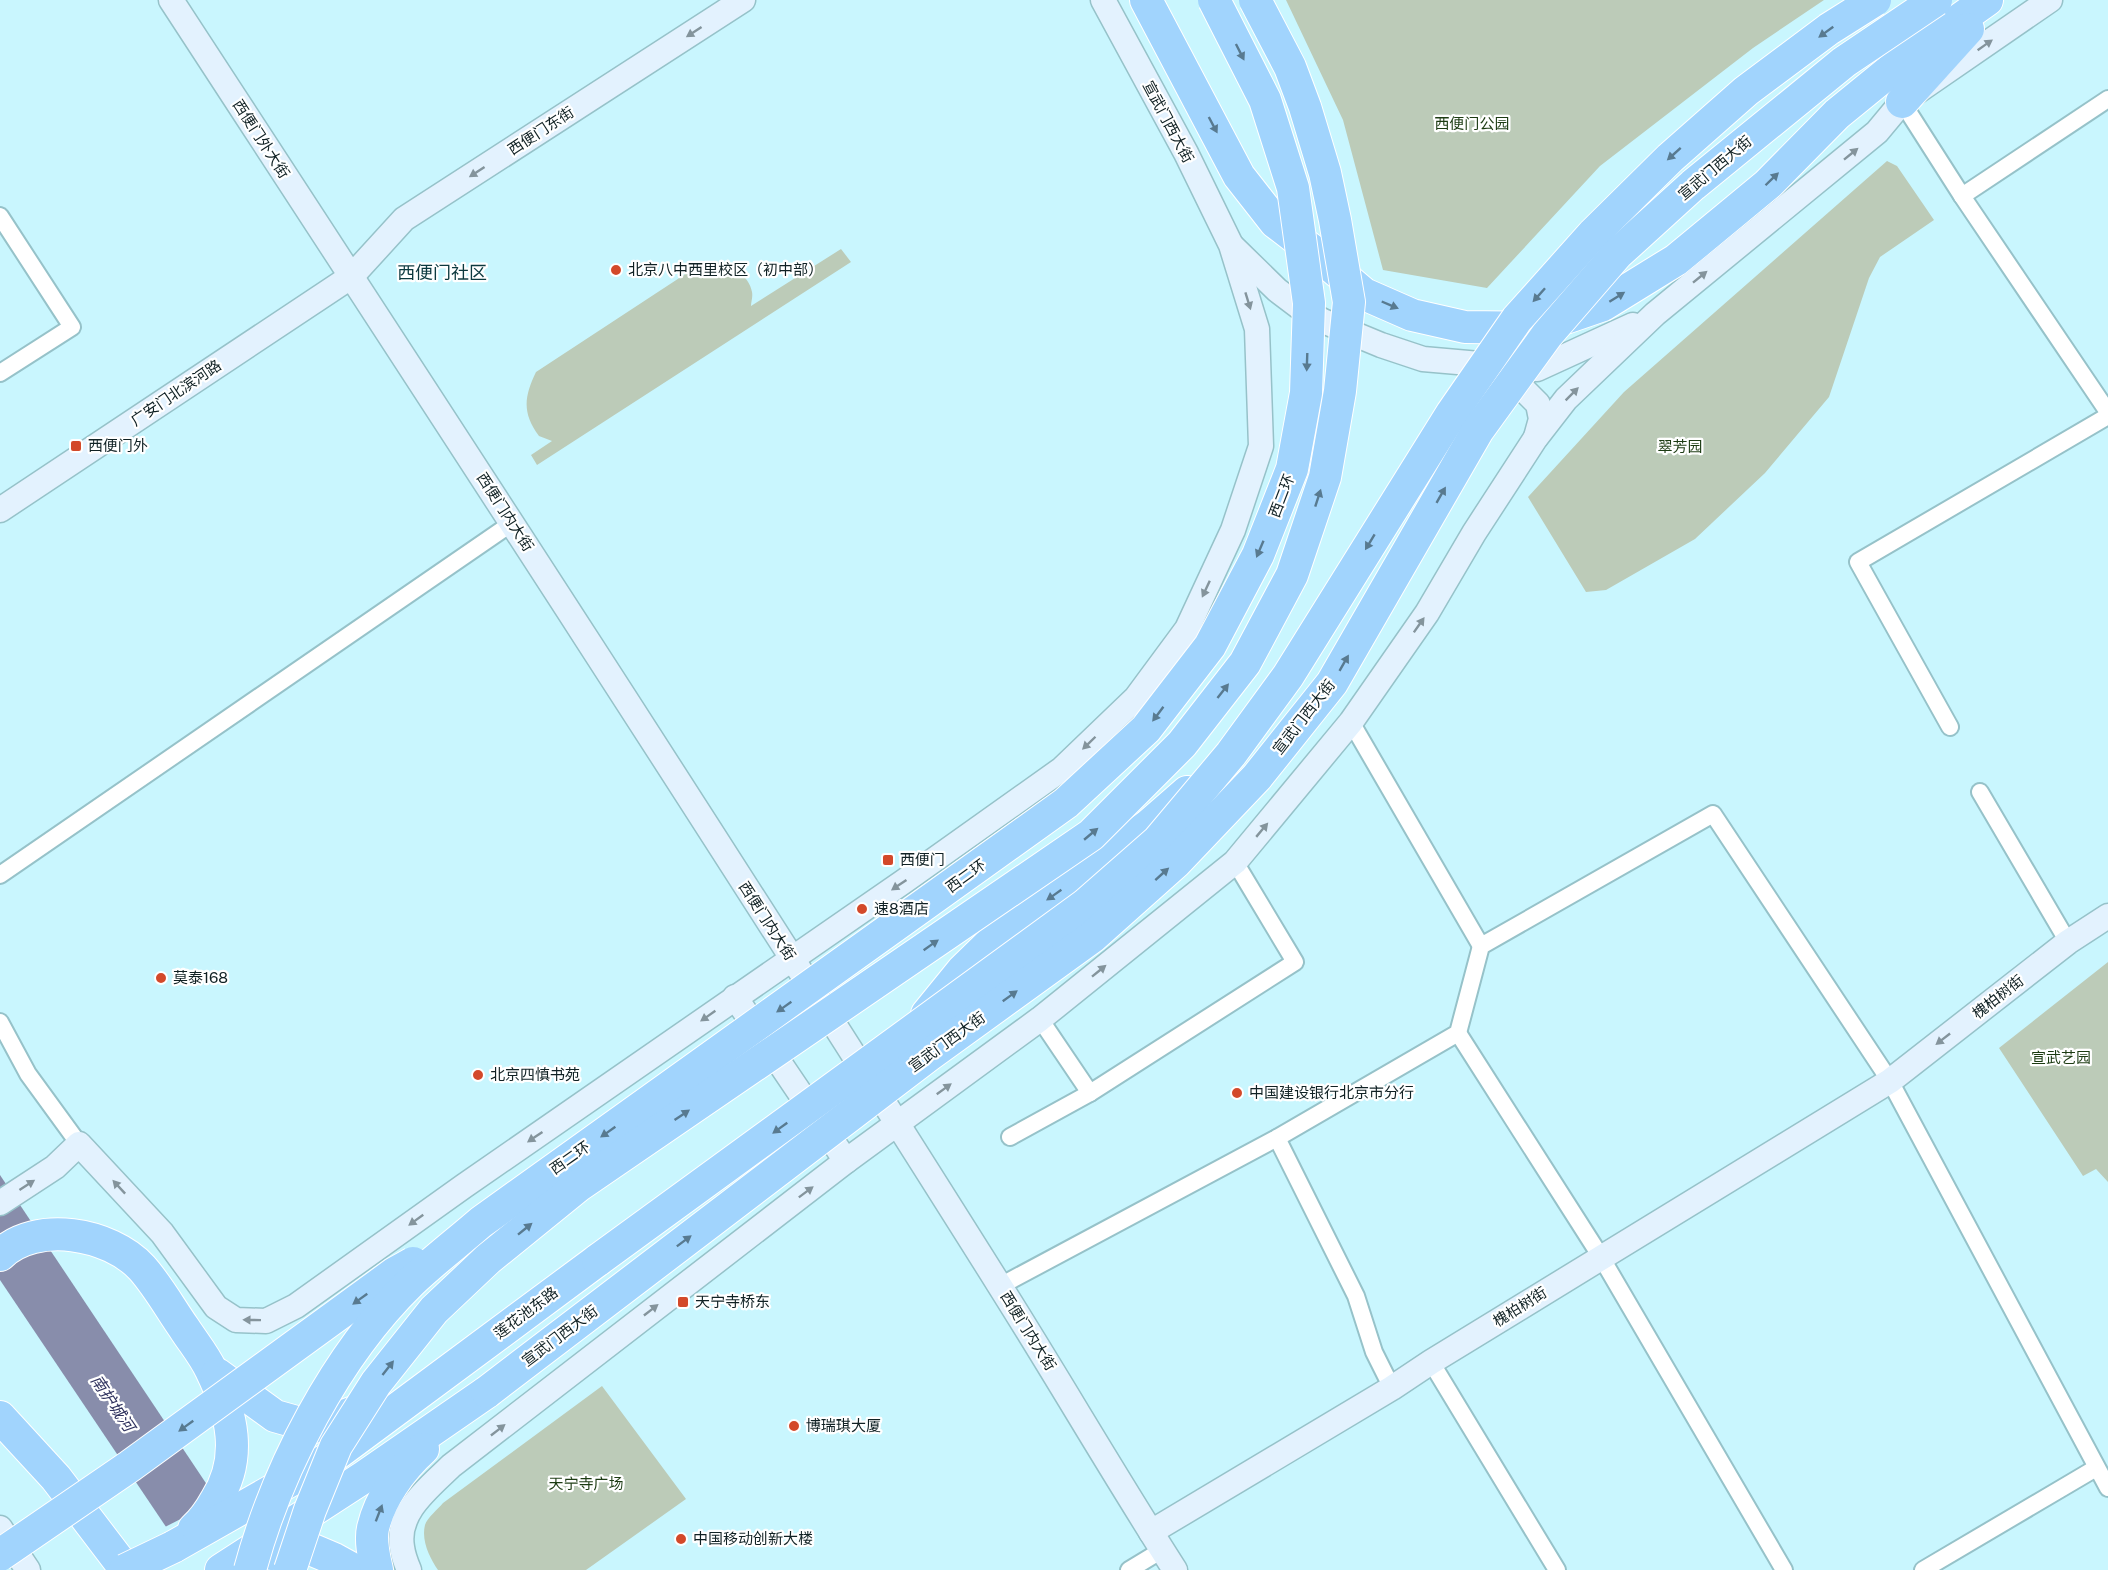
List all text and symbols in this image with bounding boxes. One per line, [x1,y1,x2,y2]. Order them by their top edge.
one-way arrow [686,26,702,37]
one-way arrow [1818,26,1834,38]
one-way arrow [1977,40,1993,51]
one-way arrow [1235,43,1245,61]
street label: 宣武门西大街 [1140,78,1197,165]
street label: 西便门外大街 [230,96,293,181]
street label: 西便门东街 [505,103,577,158]
park label: 西便门公园 [1434,115,1510,132]
one-way arrow [1208,117,1218,134]
street label: 宣武门西大街 [1675,132,1755,203]
one-way arrow [1667,147,1682,160]
one-way arrow [1844,148,1859,160]
one-way arrow [470,166,486,178]
one-way arrow [1765,172,1779,186]
place label: 北京八中西里校区（初中部） [628,261,823,278]
district label: 西便门社区 [397,262,487,283]
marker: 北京八中西里校区（初中部） [609,263,623,277]
one-way arrow [1692,271,1707,284]
one-way arrow [1532,287,1546,302]
one-way arrow [1609,291,1626,302]
one-way arrow [1244,292,1253,310]
one-way arrow [1381,301,1399,310]
one-way arrow [1303,352,1312,371]
street label: 广安门北滨河路 [127,356,224,429]
one-way arrow [1564,387,1578,401]
place label: 西便门外 [88,437,148,454]
park label: 翠芳园 [1657,438,1703,455]
marker: 西便门外 [69,439,83,453]
street label: 西便门内大街 [474,469,537,554]
street label: 西二环 [1266,472,1298,520]
one-way arrow [1436,486,1446,503]
one-way arrow [1313,489,1323,507]
one-way arrow [1365,534,1376,551]
one-way arrow [1255,541,1265,559]
one-way arrow [1201,581,1210,598]
one-way arrow [1413,618,1425,634]
one-way arrow [1338,655,1349,671]
street label: 宣武门西大街 [1269,676,1338,757]
one-way arrow [1217,683,1230,699]
one-way arrow [1152,707,1164,722]
one-way arrow [1081,736,1096,750]
one-way arrow [1255,822,1268,838]
one-way arrow [1083,827,1099,840]
place label: 西便门 [900,851,945,868]
marker: 西便门 [881,853,895,867]
street label: 西二环 [943,855,989,896]
one-way arrow [1154,868,1169,881]
street label: 西便门内大街 [736,878,799,963]
one-way arrow [891,879,907,890]
one-way arrow [1046,889,1062,901]
place label: 速8酒店 [874,900,929,917]
marker: 速8酒店 [855,902,869,916]
one-way arrow [923,940,939,951]
one-way arrow [1091,965,1107,978]
place label: 莫泰168 [173,969,228,986]
marker: 莫泰168 [154,971,168,985]
street label: 槐柏树街 [1969,971,2027,1022]
one-way arrow [1002,990,1018,1002]
one-way arrow [776,1000,791,1012]
street label: 宣武门西大街 [905,1008,988,1075]
one-way arrow [701,1010,717,1022]
one-way arrow [1936,1032,1951,1044]
park label: 宣武艺园 [2031,1049,2091,1066]
place label: 北京四慎书苑 [490,1066,580,1083]
marker: 北京四慎书苑 [471,1068,485,1082]
one-way arrow [935,1083,951,1095]
place label: 中国建设银行北京市分行 [1249,1084,1414,1101]
marker: 中国建设银行北京市分行 [1230,1086,1244,1100]
one-way arrow [674,1109,690,1121]
one-way arrow [772,1122,788,1134]
one-way arrow [600,1126,616,1138]
one-way arrow [527,1131,543,1142]
street label: 西二环 [546,1138,593,1177]
one-way arrow [19,1180,36,1191]
one-way arrow [112,1180,126,1194]
one-way arrow [798,1185,814,1198]
one-way arrow [409,1214,425,1226]
one-way arrow [517,1224,532,1236]
one-way arrow [676,1236,691,1248]
street label: 莲花池东路 [491,1283,561,1342]
street label: 槐柏树街 [1490,1283,1550,1330]
street label: 西便门内大街 [997,1288,1059,1373]
one-way arrow [353,1293,369,1305]
place label: 天宁寺桥东 [695,1293,770,1310]
marker: 天宁寺桥东 [676,1295,690,1309]
street label: 宣武门西大街 [519,1302,601,1369]
one-way arrow [643,1303,659,1316]
one-way arrow [243,1315,262,1325]
one-way arrow [382,1360,394,1375]
water label: 南护城河 [87,1371,140,1438]
place label: 博瑞琪大厦 [806,1417,881,1434]
one-way arrow [178,1419,193,1431]
marker: 博瑞琪大厦 [787,1419,801,1433]
one-way arrow [490,1424,505,1436]
park label: 天宁寺广场 [548,1475,624,1492]
one-way arrow [375,1504,384,1522]
place label: 中国移动创新大楼 [693,1530,813,1547]
marker: 中国移动创新大楼 [674,1532,688,1546]

